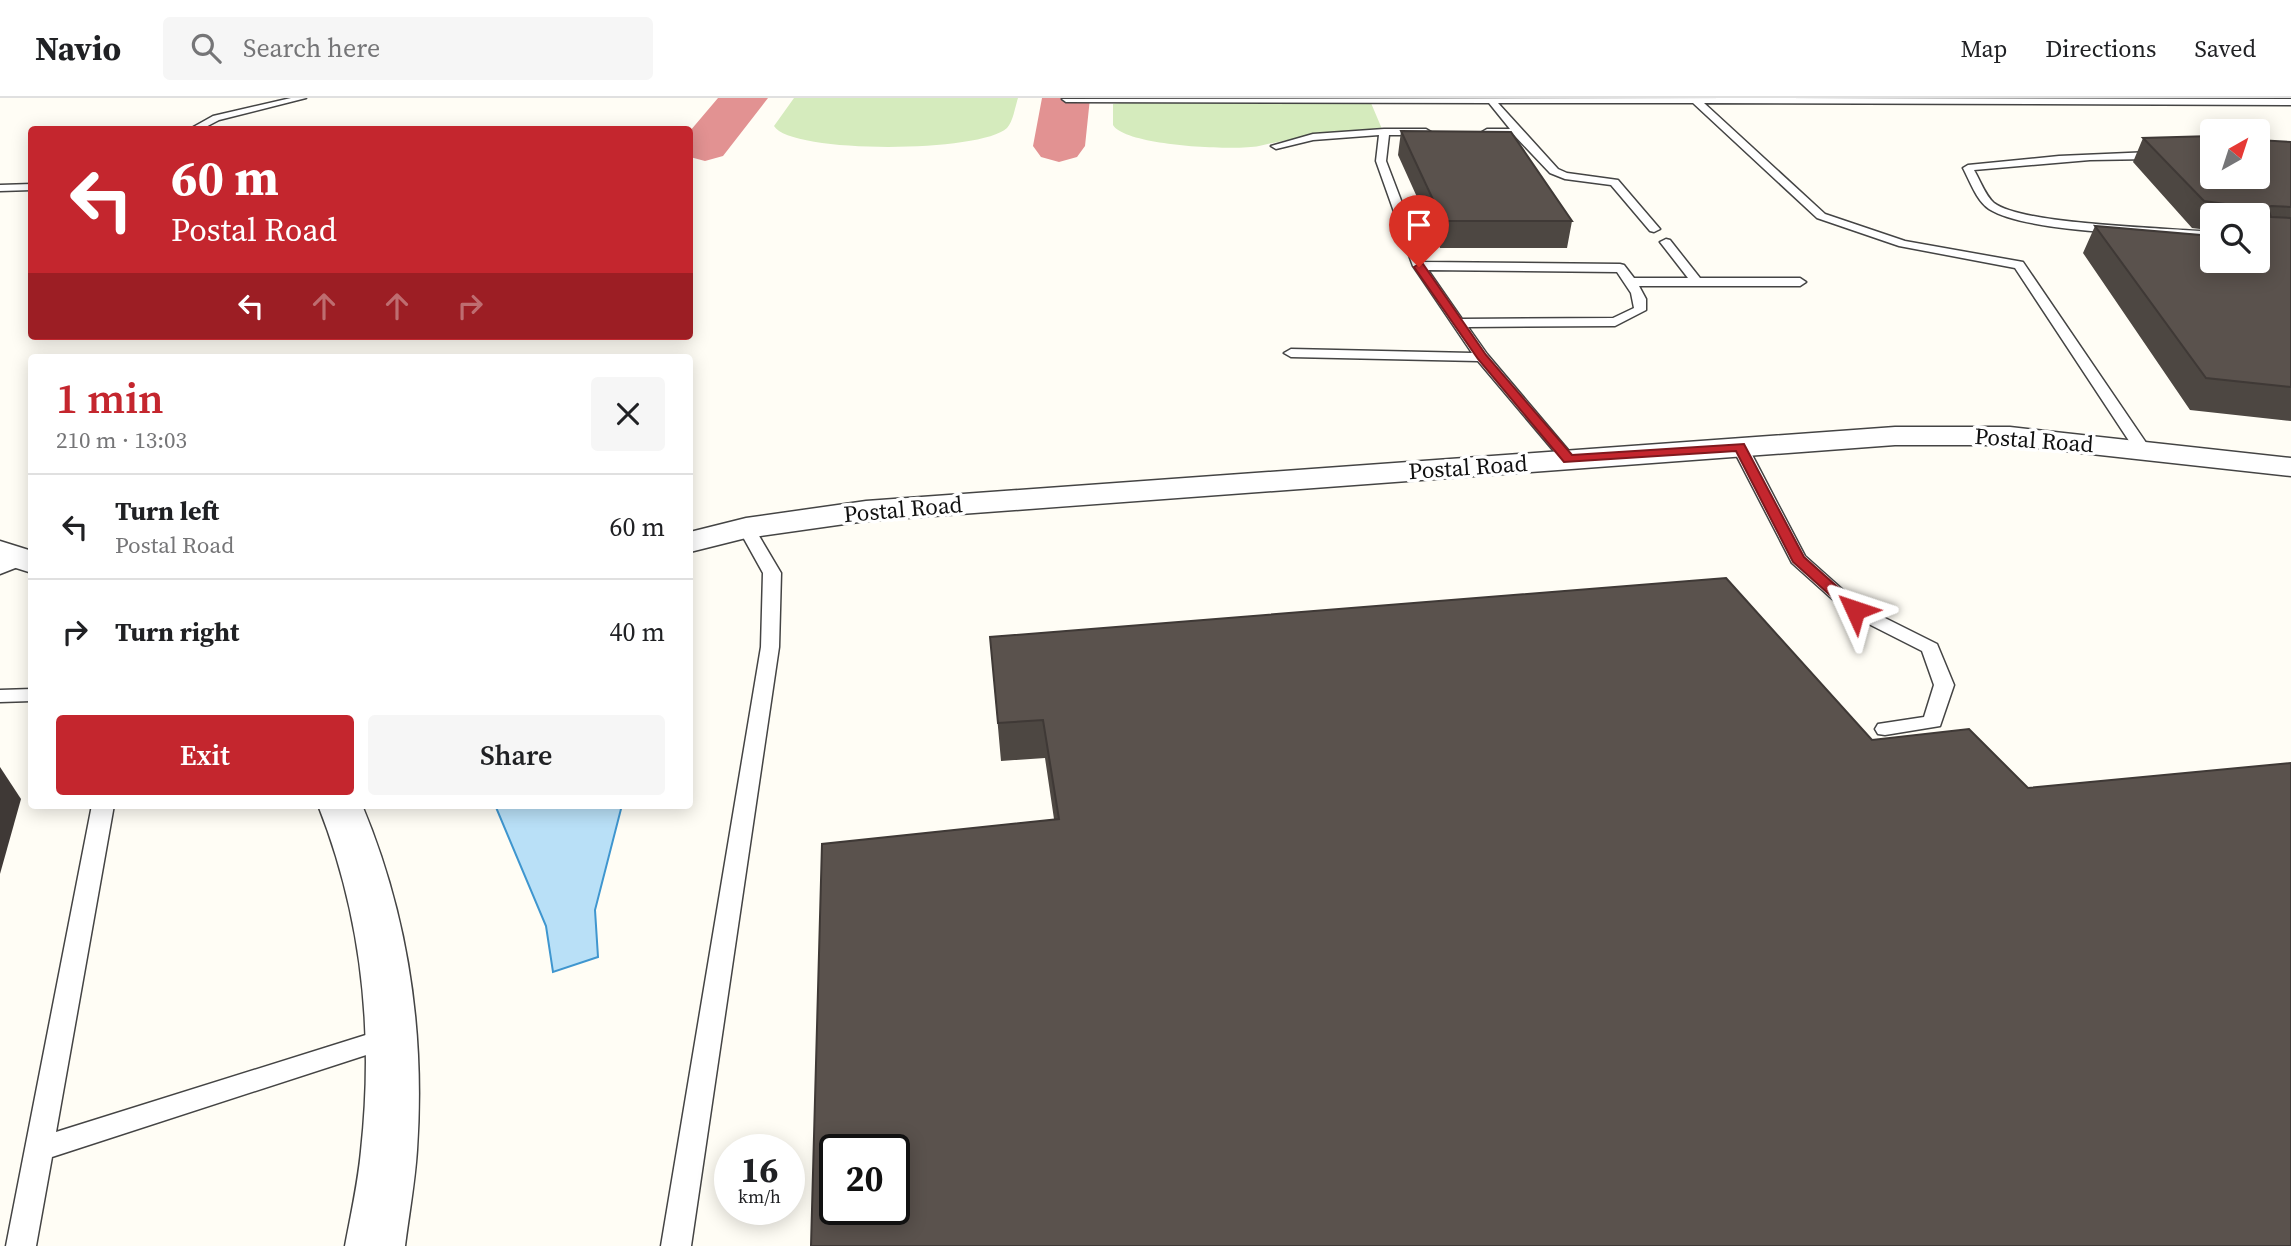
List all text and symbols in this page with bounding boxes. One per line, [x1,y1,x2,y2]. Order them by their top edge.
search box [163,17,653,80]
text: Navio [35,26,121,71]
icon: search [187,29,225,67]
text: Search here [243,30,380,66]
text: Map [1960,32,2007,65]
text: Directions [2045,32,2156,65]
text: Saved [2194,32,2256,65]
north arrow [2200,119,2270,189]
map controls [2200,119,2270,273]
text: 60 m [171,144,279,211]
icon: left [56,154,147,245]
pin [1389,195,1449,267]
button: search [2200,203,2270,273]
icon: arrive [1400,206,1438,244]
text: Postal Road [171,208,337,252]
icon: left [232,287,270,325]
icon: ahead [305,287,343,325]
icon: ahead [378,287,416,325]
icon: right [451,287,489,325]
text: 1 min [56,369,164,427]
button: close [591,377,665,451]
street label: Postal Road [1973,420,2095,460]
text: 210 m · 13:03 [56,424,187,456]
street label: Postal Road [1407,447,1529,487]
street label: Postal Road [842,488,964,530]
text: Turn left [115,493,219,529]
icon: left [56,508,94,546]
text: 60 m [610,509,665,545]
text: Postal Road [115,529,234,561]
position arrow [1818,573,1892,647]
icon: right [56,613,94,651]
text: Turn right [115,614,239,650]
text: 40 m [610,614,665,650]
button: Exit [56,715,354,795]
button: Share [368,715,665,795]
speed limit sign: 20 [819,1134,910,1225]
text: 16 [741,1146,778,1194]
text: km/h [738,1184,781,1209]

